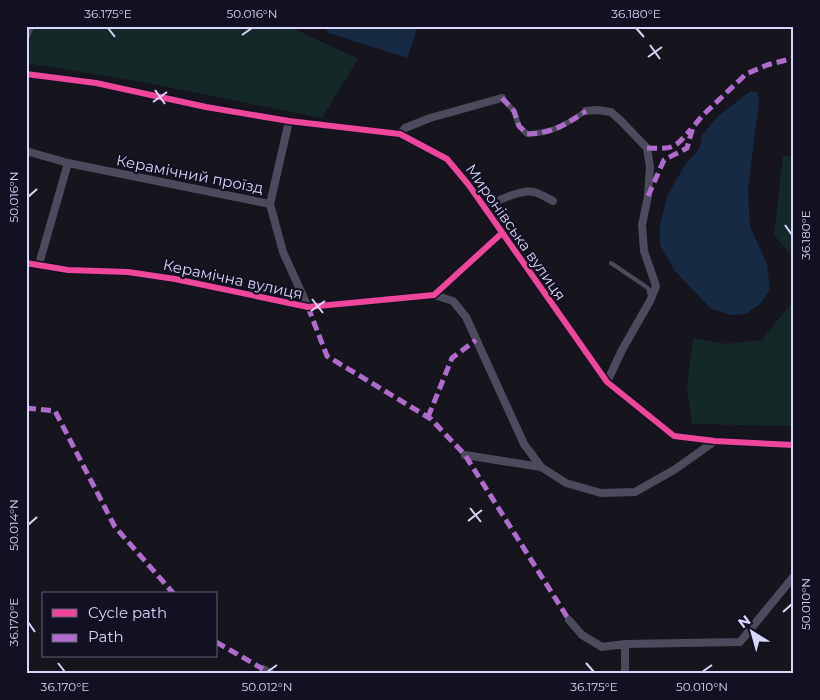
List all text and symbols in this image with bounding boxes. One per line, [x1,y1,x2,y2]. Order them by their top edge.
text: 36.175°E [84,6,132,21]
text: 50.016°N [226,6,278,21]
text: 36.180°E [611,6,661,21]
street label: Керамічний проїзд [115,150,266,198]
street label: Миронівська вулиця [462,160,570,304]
text: 50.016°N [6,171,21,223]
text: 36.180°E [798,210,813,260]
street label: Керамічна вулиця [161,255,305,303]
text: 50.014°N [6,499,21,551]
text: 50.010°N [798,578,813,630]
legend [42,592,218,658]
text: 36.170°E [6,598,21,646]
text: Cycle path [88,603,167,622]
north arrow [728,608,778,658]
text: N [734,611,754,632]
text: Path [88,627,124,646]
text: 36.170°E [41,679,89,694]
text: 50.012°N [242,679,292,694]
text: 36.175°E [570,679,618,694]
text: 50.010°N [676,679,728,694]

